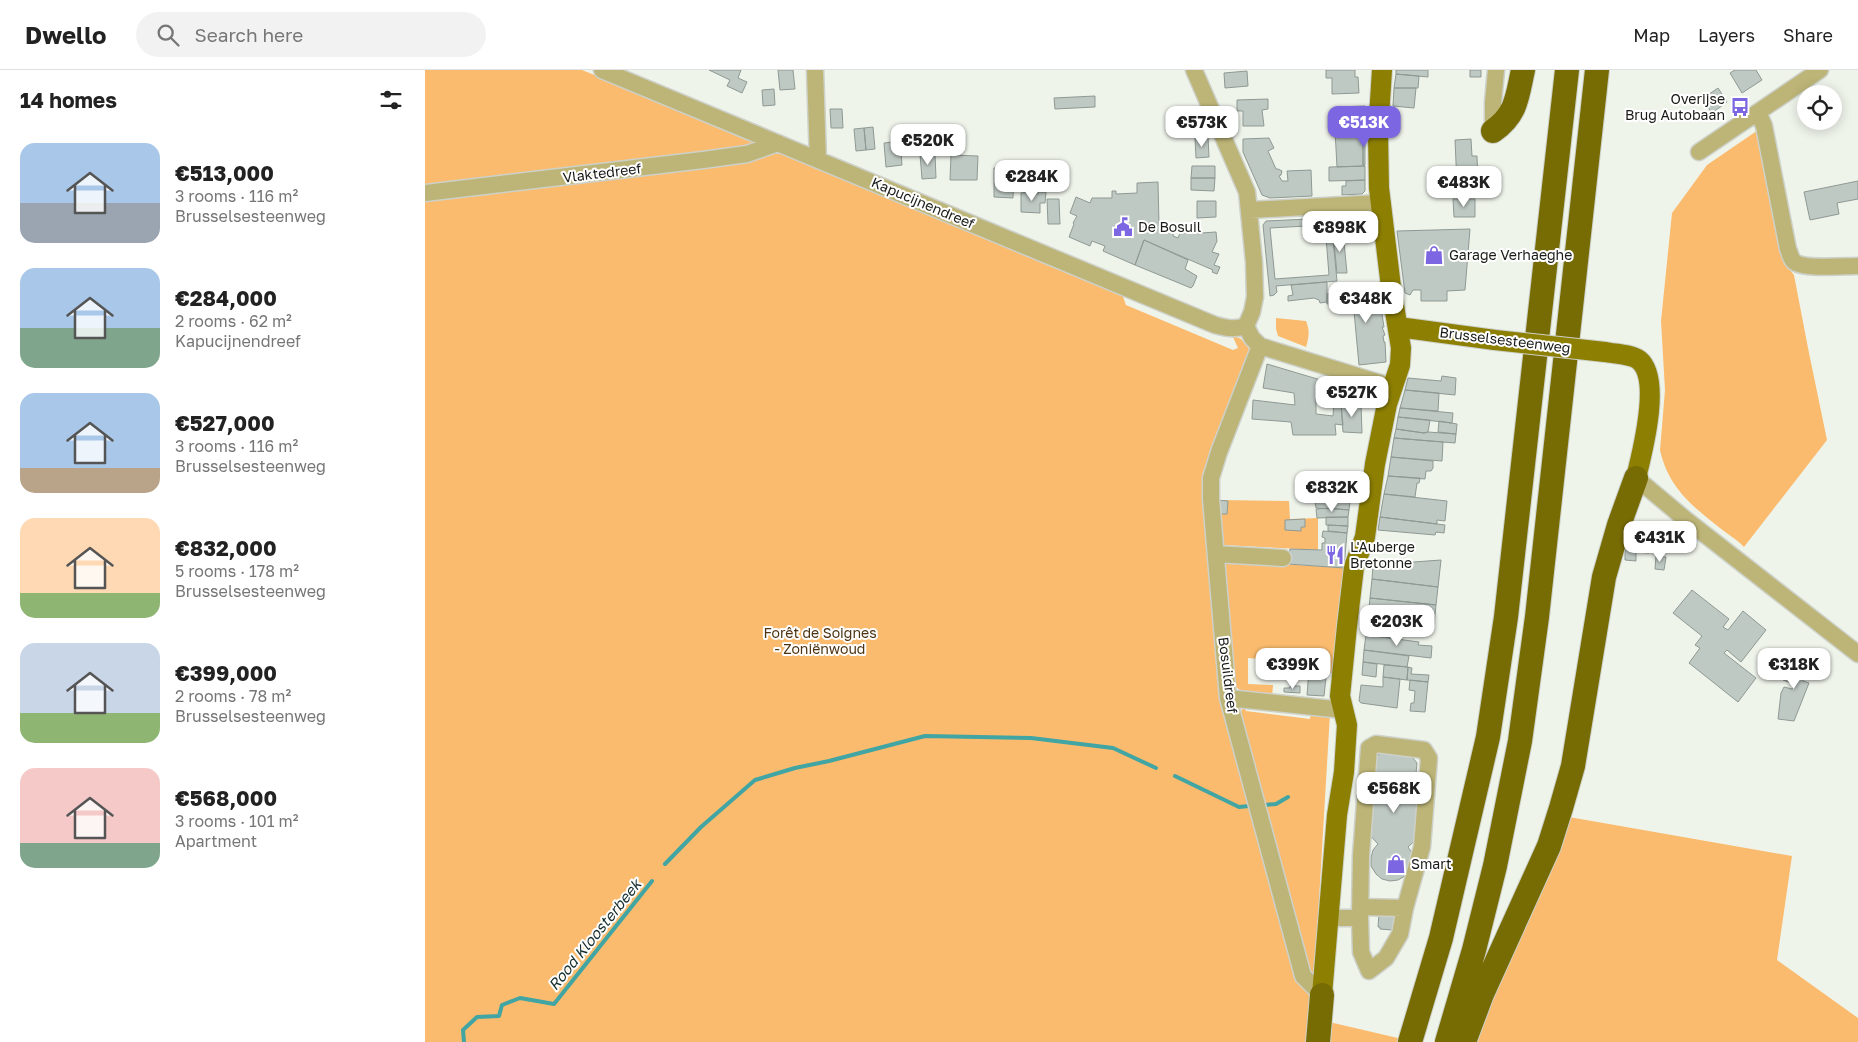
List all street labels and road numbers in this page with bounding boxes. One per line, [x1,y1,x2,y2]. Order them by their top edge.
street label: Vlaktedreef [562,159,642,186]
street label: Kapucijnendreef [869,173,977,232]
street label: Brusselsesteenweg [1439,323,1572,356]
street label: Bosuildreef [1215,636,1242,714]

